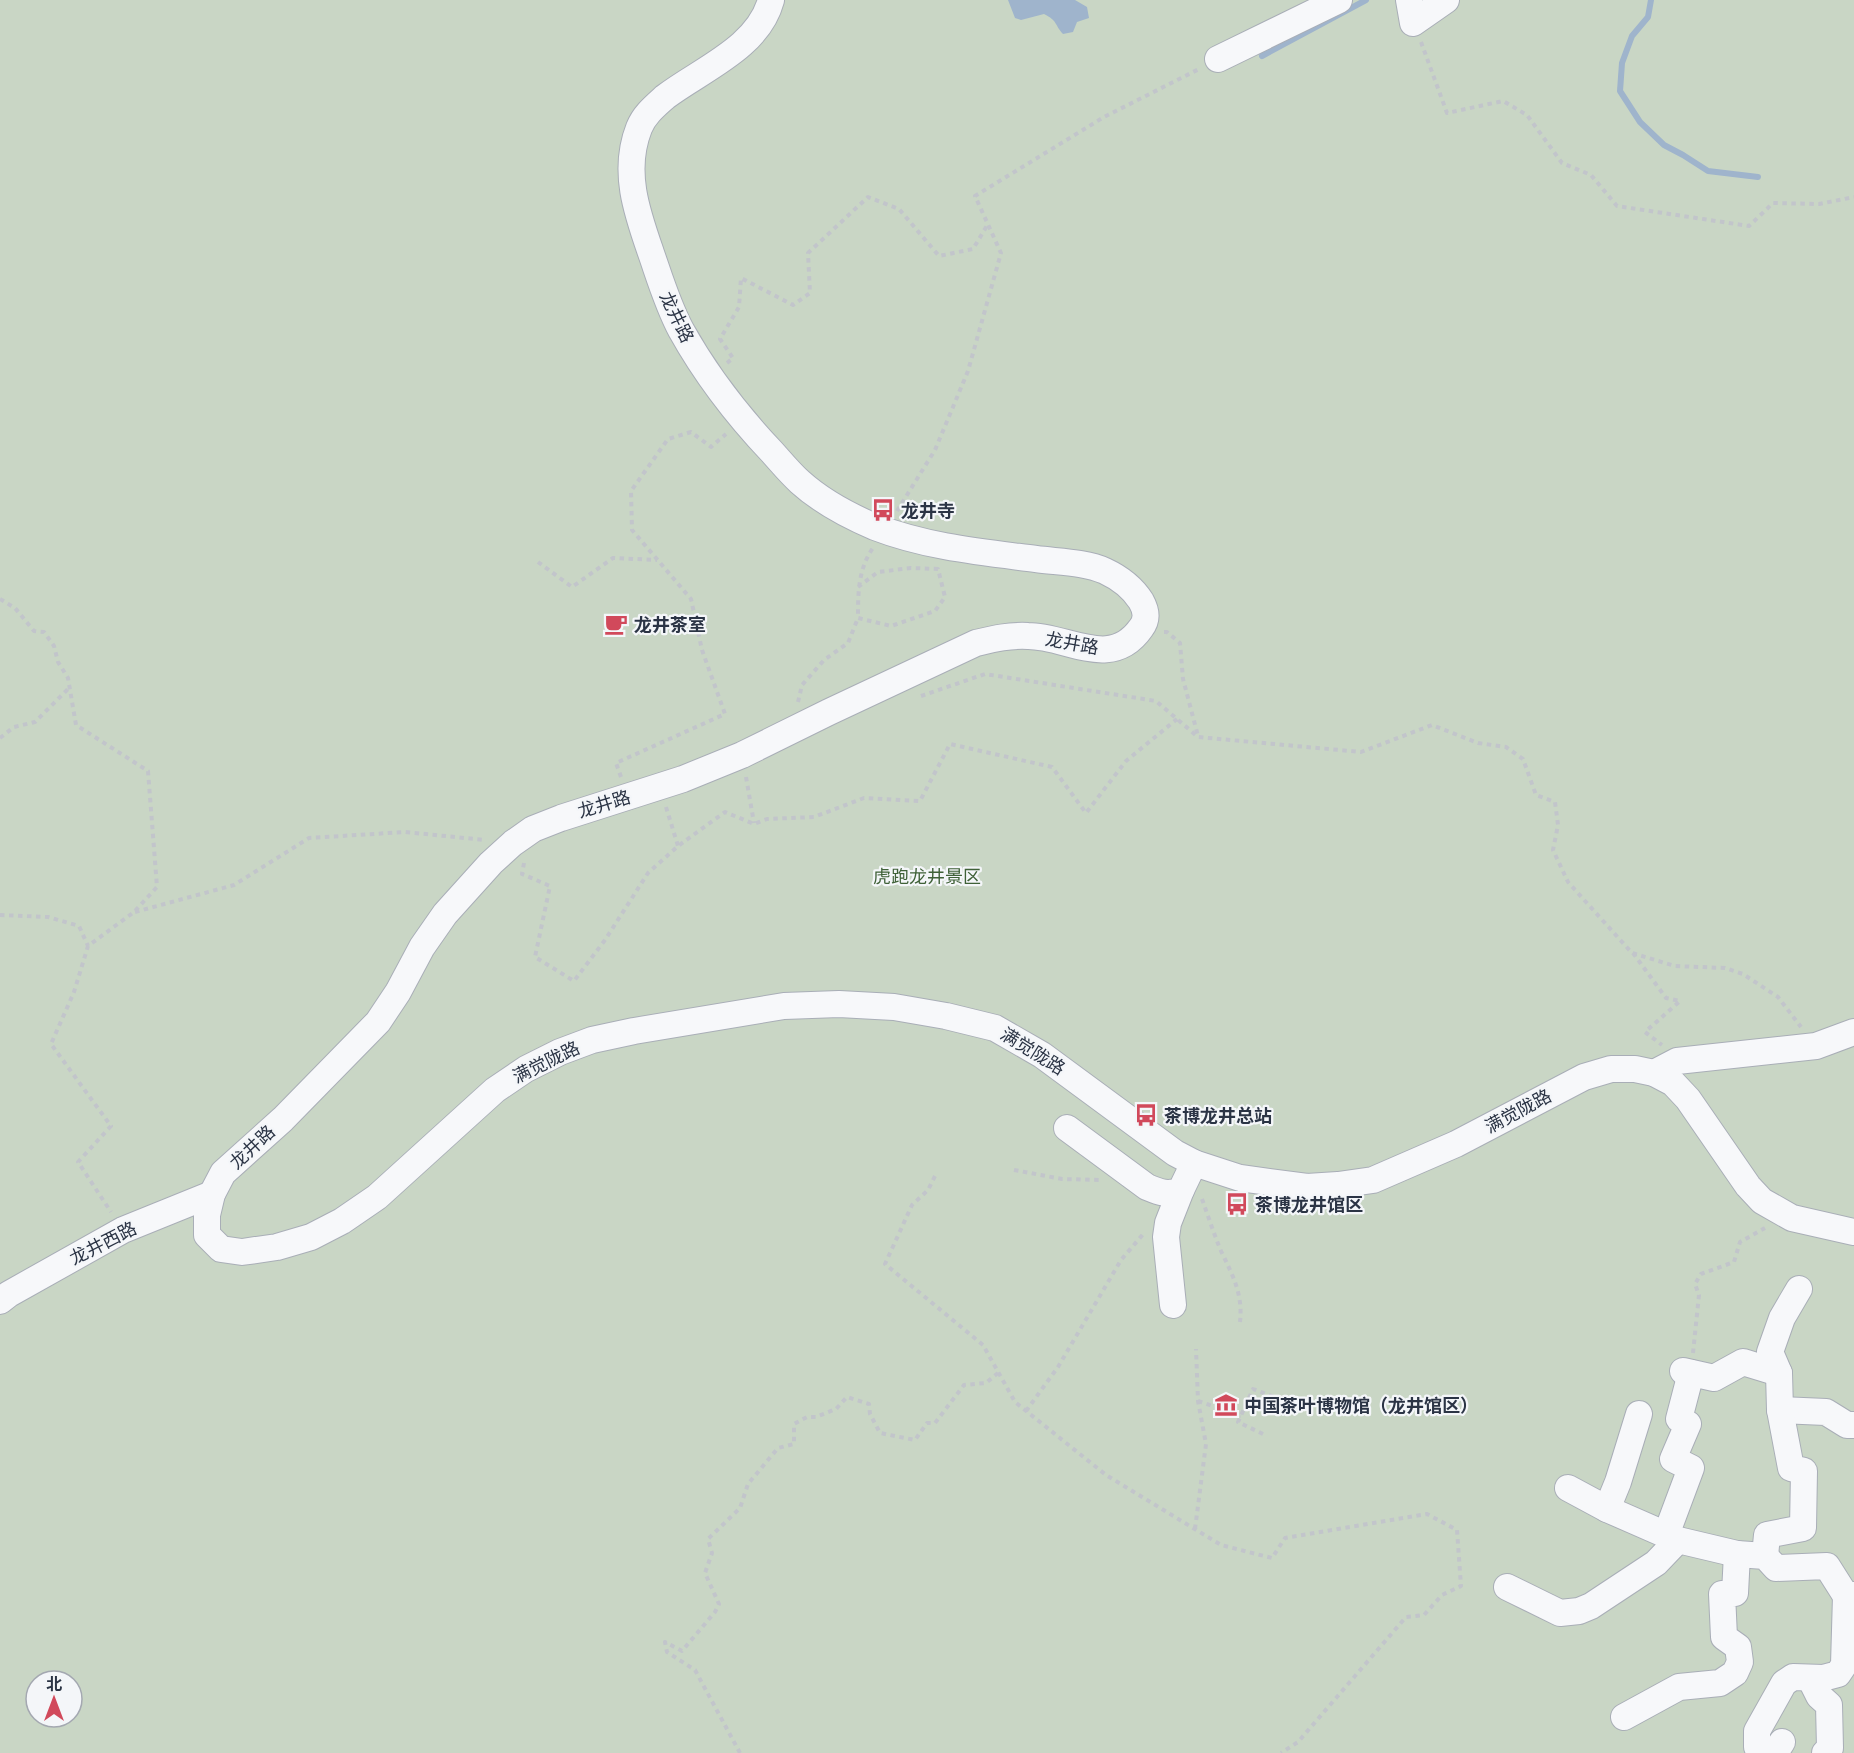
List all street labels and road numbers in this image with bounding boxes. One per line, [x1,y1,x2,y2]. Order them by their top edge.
street label: 龙井路 [656,288,698,346]
street label: 龙井路 [1044,628,1100,658]
street label: 龙井路 [575,786,633,822]
street label: 满觉陇路 [997,1023,1069,1079]
street label: 满觉陇路 [509,1037,583,1087]
street label: 满觉陇路 [1481,1085,1555,1137]
street label: 龙井路 [225,1121,279,1173]
street label: 龙井西路 [66,1217,140,1269]

